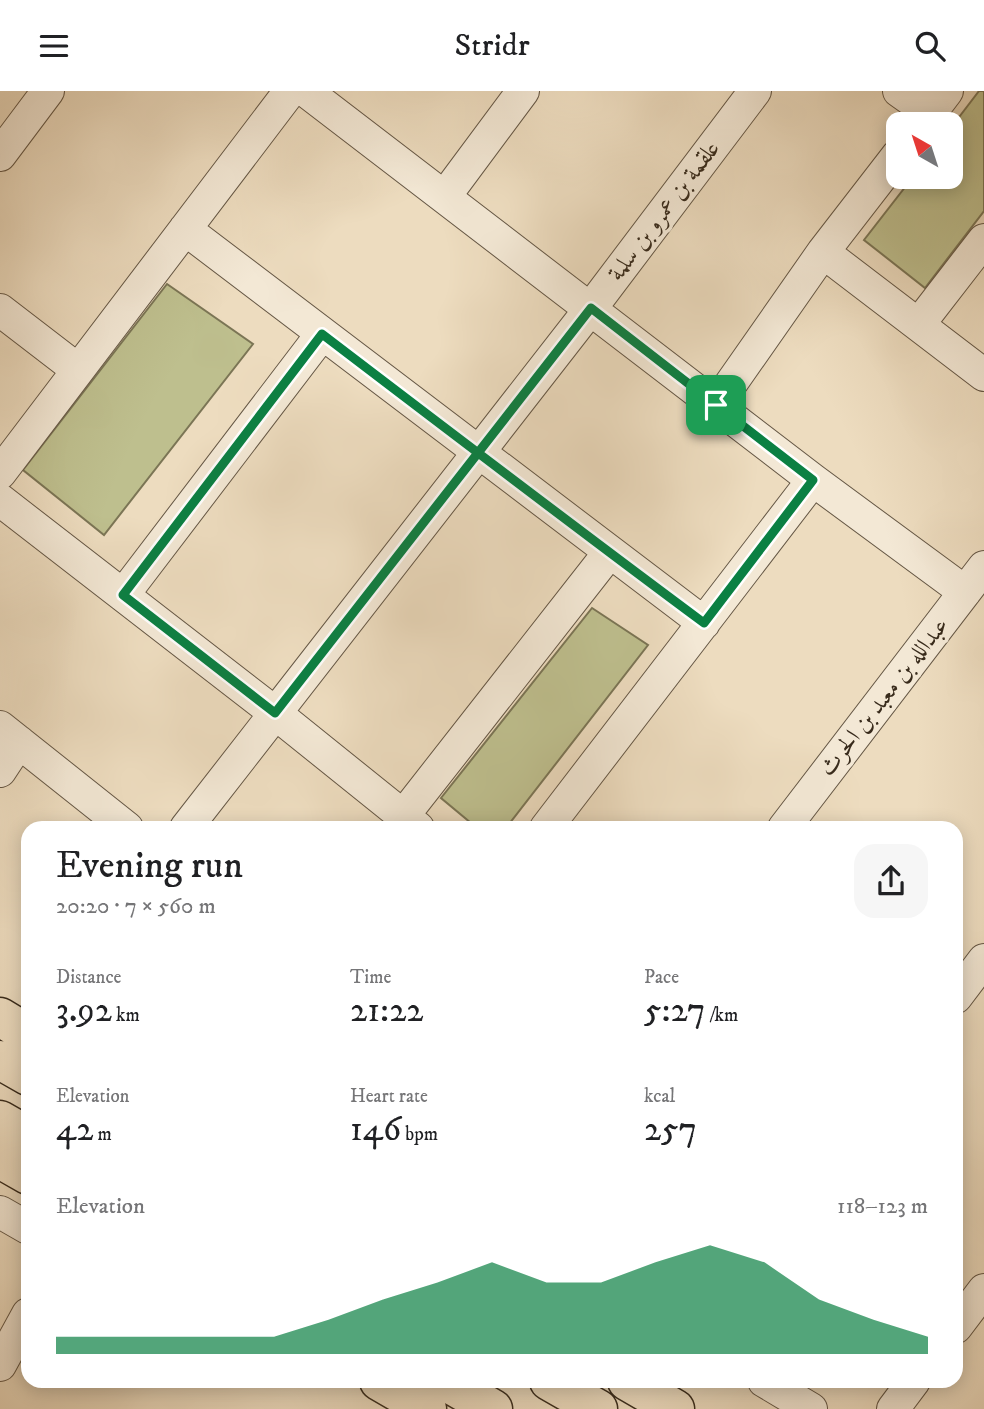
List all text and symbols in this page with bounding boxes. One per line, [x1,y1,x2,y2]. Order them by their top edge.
text: Stridr [454,26,530,66]
icon: menu [35,27,73,65]
icon: search [911,27,949,65]
north arrow [886,112,962,189]
map controls [886,112,963,189]
street label: علقمة بن عمرو بن سلمة [601,135,727,287]
pin [686,375,746,435]
icon: arrive [697,386,735,424]
street label: عبدالله بن معبد بن الحرث [812,611,956,783]
text: Evening run [56,842,243,890]
button: share [854,844,928,918]
text: 20:20 · 7 × 560 m [56,892,216,921]
text: Distance [56,966,121,989]
text: Time [350,966,391,989]
text: Pace [644,966,679,989]
text: 3.92 [56,989,112,1033]
text: 21:22 [350,989,424,1033]
text: 5:27 [644,989,705,1033]
text: km [112,1004,140,1027]
text: /km [705,1004,738,1027]
text: Elevation [56,1085,130,1108]
text: Heart rate [350,1085,428,1108]
text: kcal [644,1085,675,1108]
text: 42 [56,1108,93,1152]
text: 146 [350,1108,401,1152]
text: 257 [644,1108,697,1152]
text: m [93,1123,112,1146]
text: bpm [401,1123,438,1146]
text: Elevation [56,1192,145,1221]
text: 118–123 m [837,1192,928,1221]

